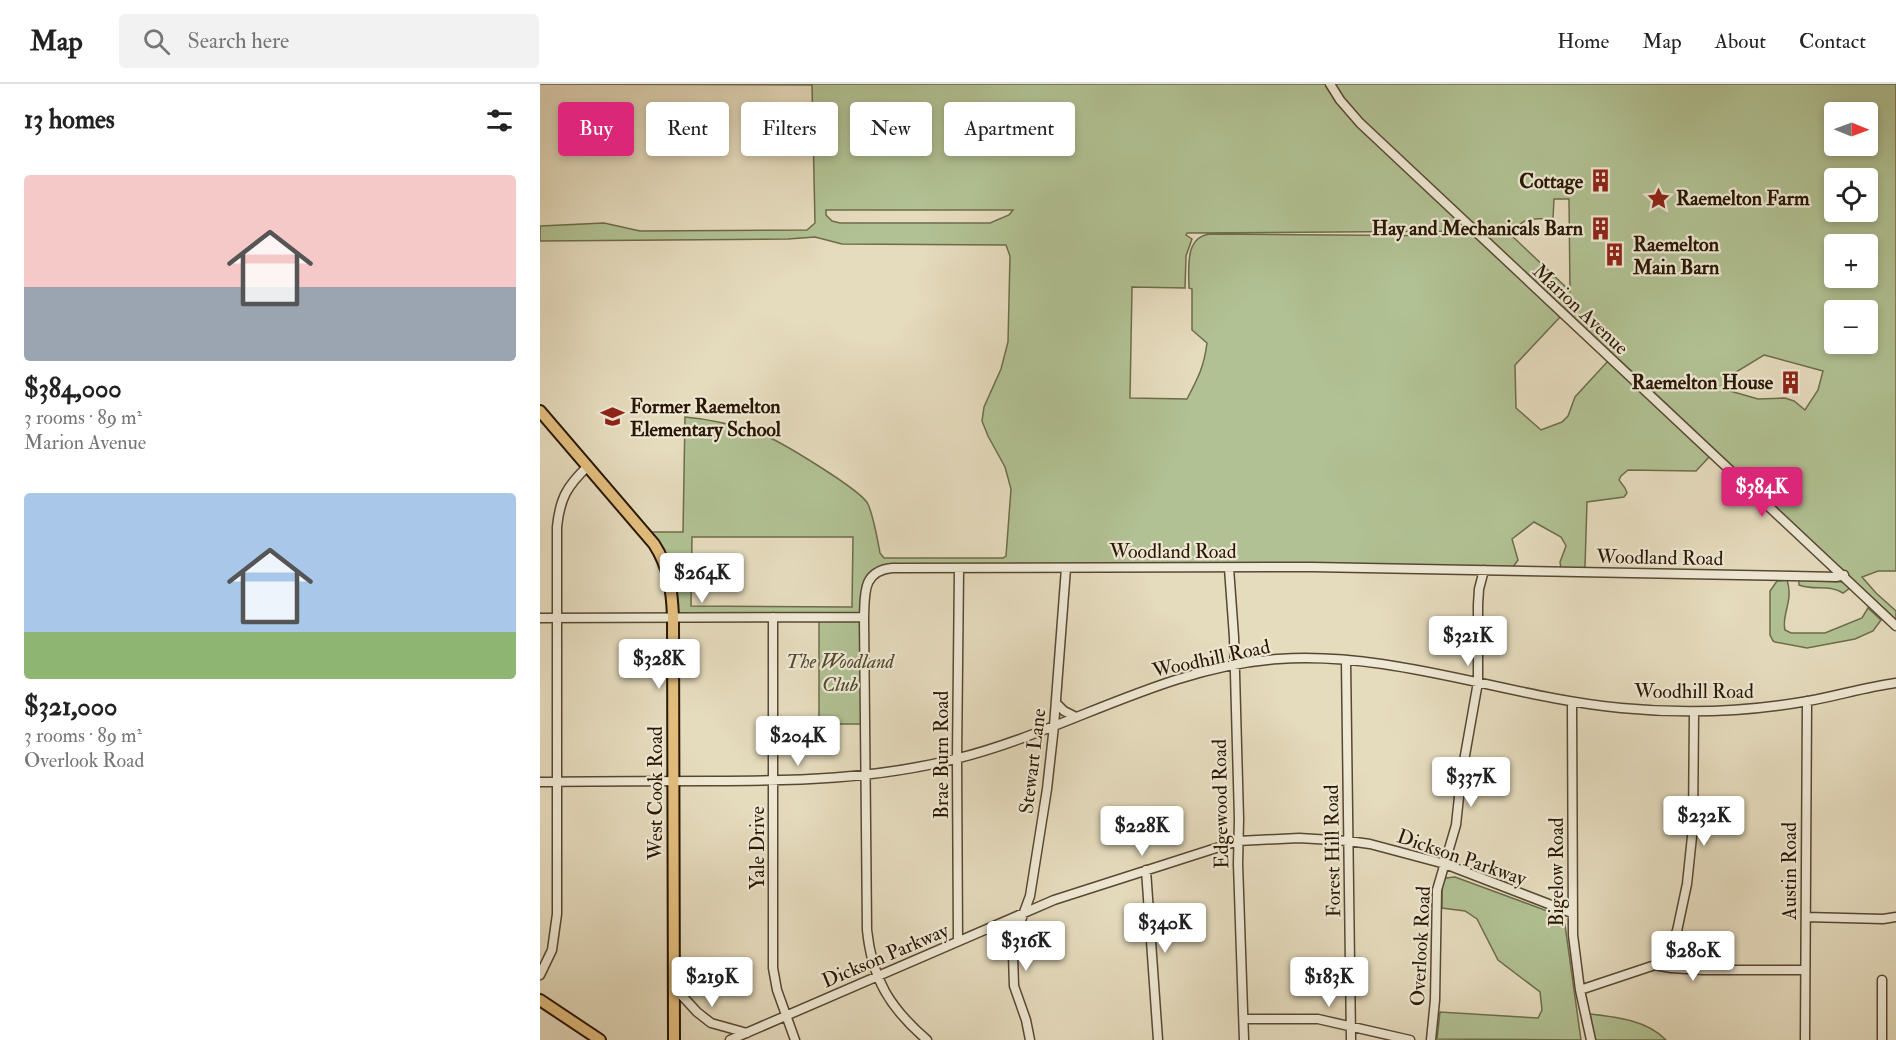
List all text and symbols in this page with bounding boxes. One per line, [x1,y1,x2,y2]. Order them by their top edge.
search box [119,14,539,68]
text: Map [30,24,83,59]
icon: search [140,25,173,58]
text: Search here [188,27,289,55]
text: Home [1557,28,1609,55]
text: Map [1642,28,1682,55]
text: About [1715,28,1766,55]
text: Contact [1799,28,1866,55]
chip: Buy [558,102,634,156]
chip: Rent [646,102,729,156]
chip: Filters [741,102,838,156]
chip: New [850,102,932,156]
chip: Apartment [944,102,1075,156]
north arrow [1824,102,1878,156]
map controls [1824,102,1878,354]
text: 13 homes [24,104,115,136]
icon: filters [483,104,516,137]
building icon: Cottage [1588,168,1614,194]
button: locate [1824,168,1878,222]
place label: Cottage [1519,169,1584,195]
place icon: Raemelton Farm [1645,185,1671,211]
place label: Raemelton Farm [1676,186,1810,211]
icon: home [216,214,324,322]
building icon: Hay and Mechanicals Barn [1588,215,1614,241]
place label: Hay and Mechanicals Barn [1372,216,1584,242]
place label: Raemelton Main Barn [1632,232,1720,280]
button: + [1824,234,1878,288]
building icon: Raemelton Main Barn [1602,242,1628,268]
street label: Marion Avenue [1527,259,1634,360]
button: − [1824,300,1878,354]
building icon: Raemelton House [1778,369,1804,395]
place label: Raemelton House [1631,370,1774,395]
text: $384,000 [24,373,122,405]
place label: Former Raemelton Elementary School [630,394,782,443]
school or university icon: Former Raemelton Elementary School [599,404,625,430]
text: 3 rooms · 89 m² [24,405,142,430]
text: Marion Avenue [24,430,146,455]
pin: $384K [1720,467,1804,518]
text: $384K [1735,474,1789,499]
icon: home [216,532,324,640]
street label: Woodland Road [1108,539,1237,564]
street label: Woodland Road [1595,544,1724,571]
pin: $264K [660,553,744,604]
text: $264K [674,560,730,585]
pin: $321K [1426,616,1510,667]
text: $321K [1443,623,1493,648]
street label: Woodhill Road [1149,634,1272,683]
pin: $328K [617,639,701,690]
text: $328K [633,646,685,671]
park label: The Woodland Club [786,649,896,697]
street label: Woodhill Road [1633,679,1754,704]
text: $321,000 [24,691,117,723]
street label: Brae Burn Road [929,691,954,819]
street label: Stewart Lane [1014,707,1051,815]
pin: $204K [756,716,840,767]
text: 3 rooms · 89 m² [24,723,142,748]
text: $204K [770,723,826,748]
street label: West Cook Road [643,726,668,861]
street label: Edgewood Road [1207,739,1234,869]
text: Overlook Road [24,748,144,773]
pin: $337K [1429,757,1513,808]
text: $337K [1446,764,1496,789]
street label: Forest Hill Road [1319,784,1346,918]
pin: $232K [1662,796,1746,847]
text: $232K [1677,803,1731,828]
street label: Yale Drive [745,806,770,890]
pin: $228K [1100,806,1184,857]
text: $228K [1115,813,1169,838]
street label: Bigelow Road [1544,817,1569,927]
street label: Austin Road [1777,822,1802,921]
street label: Dickson Parkway [1394,824,1531,892]
street label: Overlook Road [1405,885,1436,1007]
pin: $340K [1123,903,1207,954]
text: $340K [1138,910,1192,935]
street label: Dickson Parkway [818,917,953,993]
pin: $316K [984,921,1068,972]
text: $316K [1001,928,1051,953]
pin: $280K [1651,931,1735,982]
text: $280K [1665,938,1721,963]
pin: $219K [670,957,754,1008]
pin: $183K [1287,957,1371,1008]
text: $219K [686,964,738,989]
text: $183K [1304,964,1354,989]

